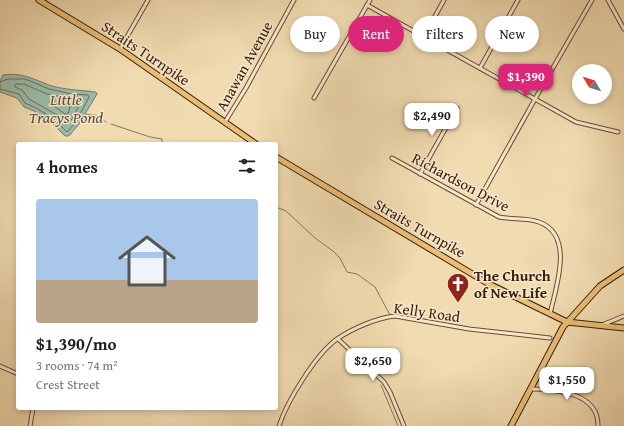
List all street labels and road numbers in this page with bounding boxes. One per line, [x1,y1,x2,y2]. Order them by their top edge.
street label: Straits Turnpike [98,16,194,90]
street label: Anawan Avenue [211,17,277,115]
street label: Richardson Drive [408,147,514,217]
street label: Straits Turnpike [370,193,470,263]
street label: Kelly Road [393,297,461,327]

